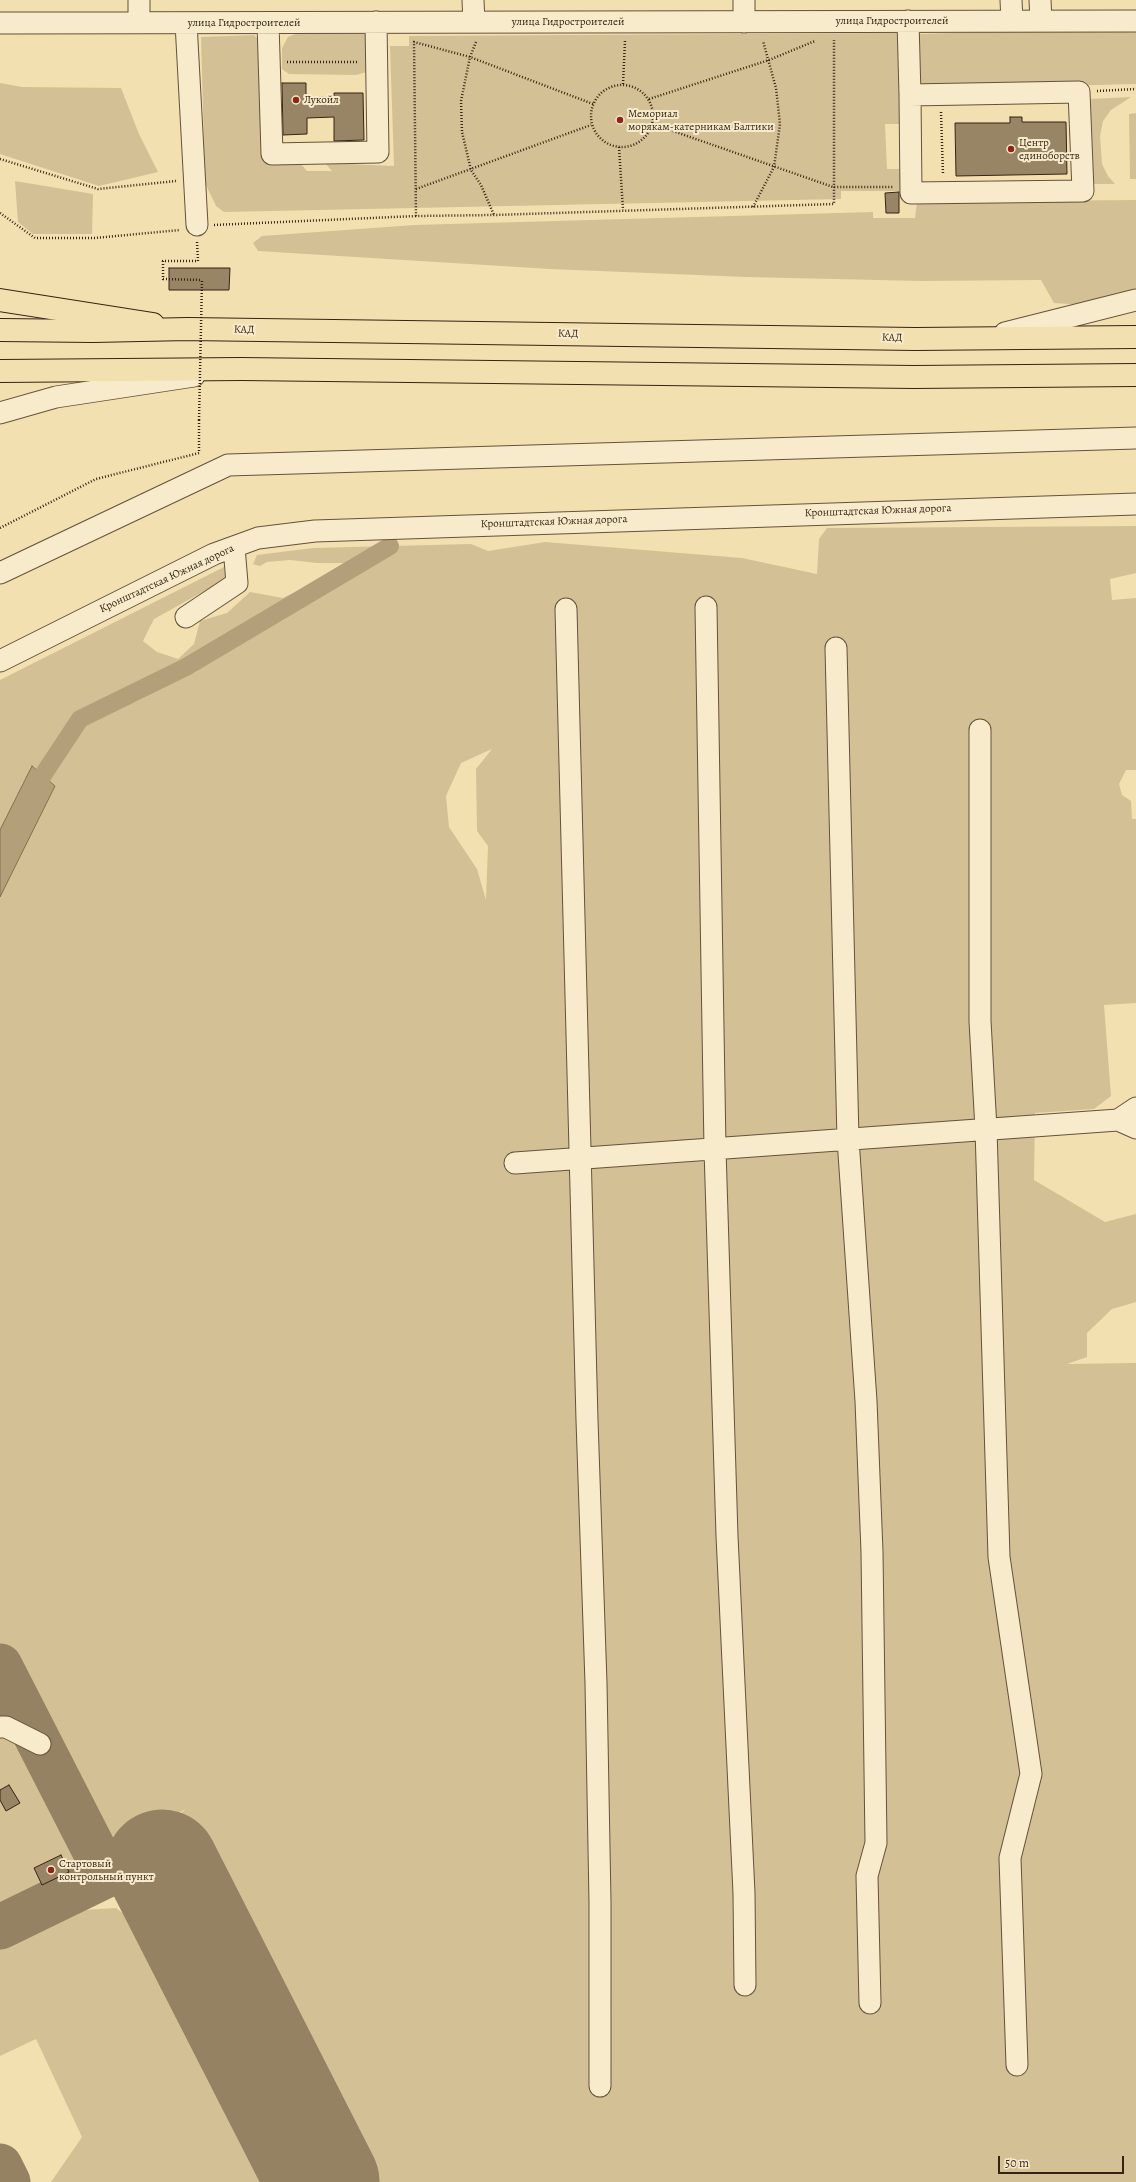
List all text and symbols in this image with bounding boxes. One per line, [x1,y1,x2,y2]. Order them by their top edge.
street label: улица Гидростроителей [836,14,948,28]
street label: улица Гидростроителей [512,15,624,29]
street label: улица Гидростроителей [188,16,300,30]
place label: Лукойл [304,93,339,107]
marker: Лукойл [291,95,301,105]
place label: Мемориал морякам-катерникам Балтики [628,107,774,133]
marker: Мемориал морякам-катерникам Балтики [615,115,625,125]
place label: Центр единоборств [1019,136,1080,162]
marker: Центр единоборств [1006,144,1016,154]
street label: КАД [234,323,254,337]
street label: КАД [558,327,578,341]
street label: КАД [882,331,902,345]
street label: Кронштадтская Южная дорога [804,502,952,520]
street label: Кронштадтская Южная дорога [480,513,628,531]
street label: Кронштадтская Южная дорога [98,542,236,616]
place label: Стартовый контрольный пункт [59,1857,154,1883]
marker: Стартовый контрольный пункт [46,1865,56,1875]
scale bar [1000,2148,1126,2174]
text: 50 m [1005,2155,1029,2171]

